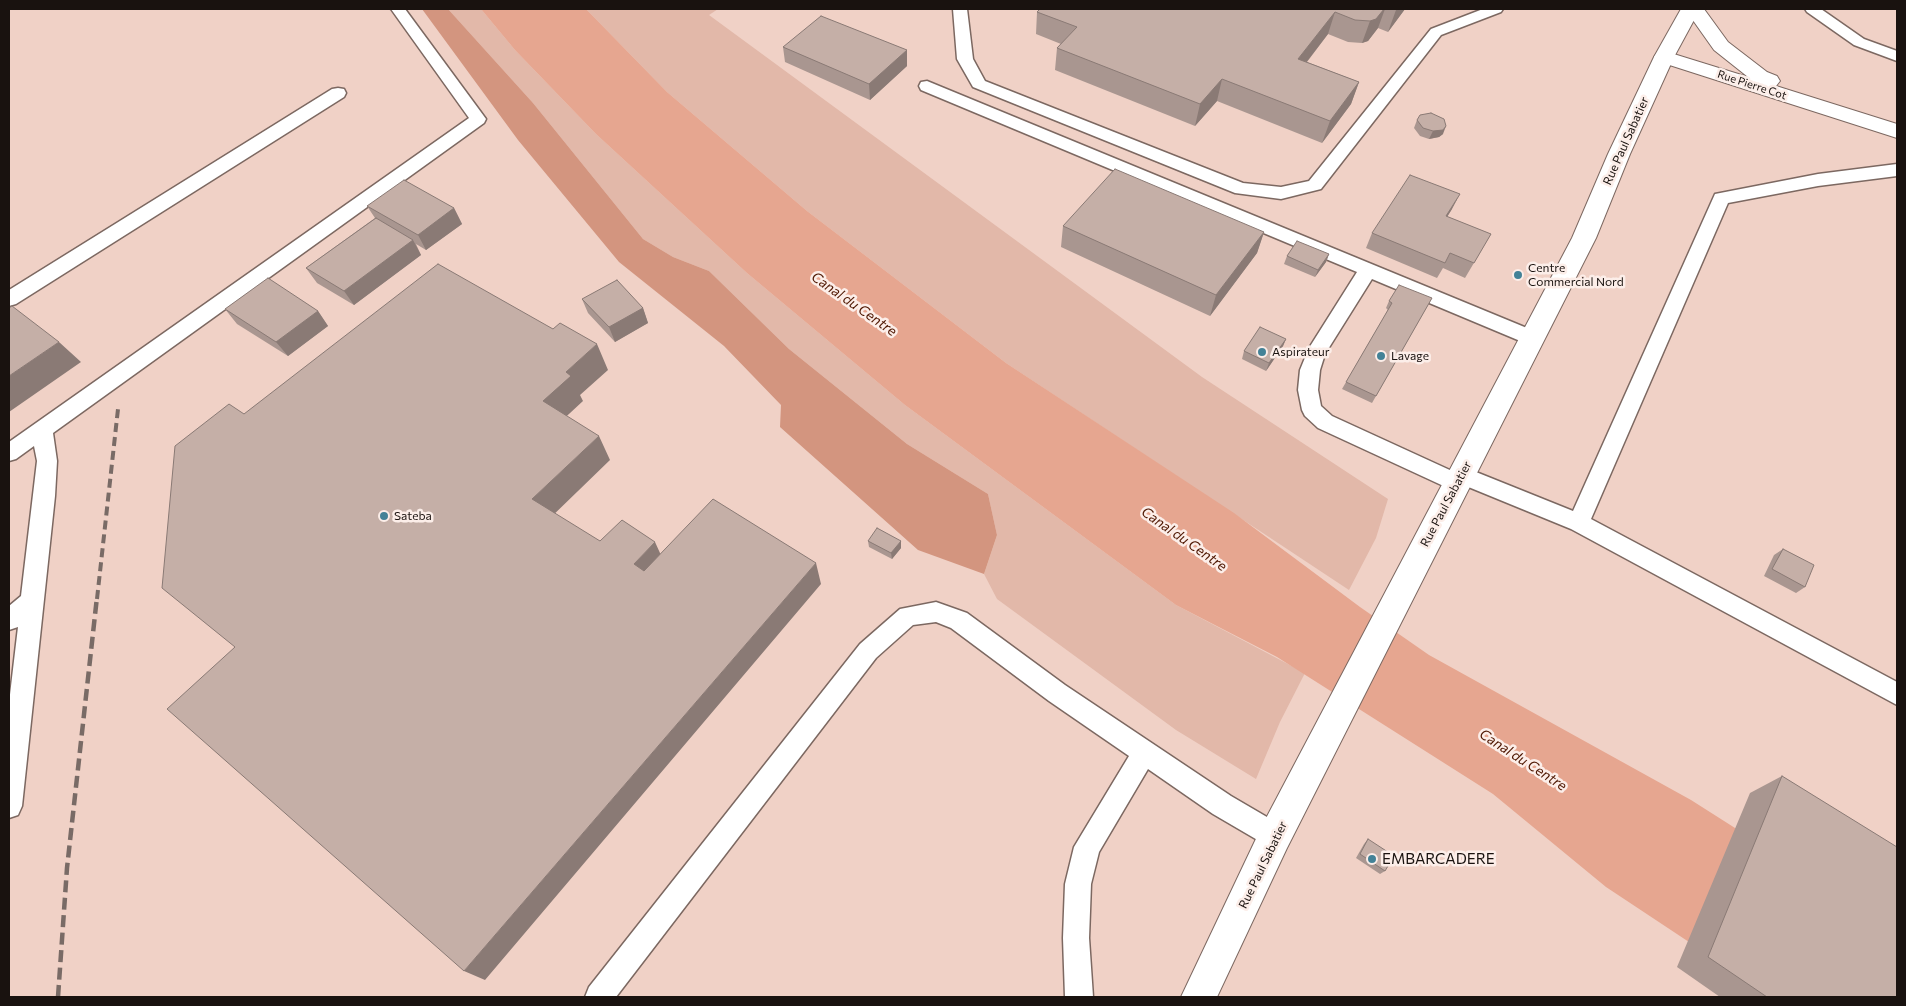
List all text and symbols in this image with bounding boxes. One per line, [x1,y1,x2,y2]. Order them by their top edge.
street label: Rue Pierre Cot [1716,68,1788,102]
street label: Rue Paul Sabatier [1600,95,1652,187]
place label: Centre Commercial Nord [1528,261,1624,289]
water label: Canal du Centre [808,268,900,340]
marker: Centre Commercial Nord [1512,269,1524,281]
place label: Aspirateur [1272,345,1330,359]
marker: Aspirateur [1256,346,1268,358]
place label: Lavage [1391,349,1429,363]
marker: Lavage [1375,350,1387,362]
street label: Rue Paul Sabatier [1417,459,1475,549]
water label: Canal du Centre [1138,503,1230,575]
place label: Sateba [394,509,432,523]
marker: Sateba [378,510,390,522]
water label: Canal du Centre [1476,726,1570,794]
street label: Rue Paul Sabatier [1236,819,1290,911]
place label: EMBARCADERE [1382,850,1495,868]
marker: EMBARCADERE [1366,853,1378,865]

